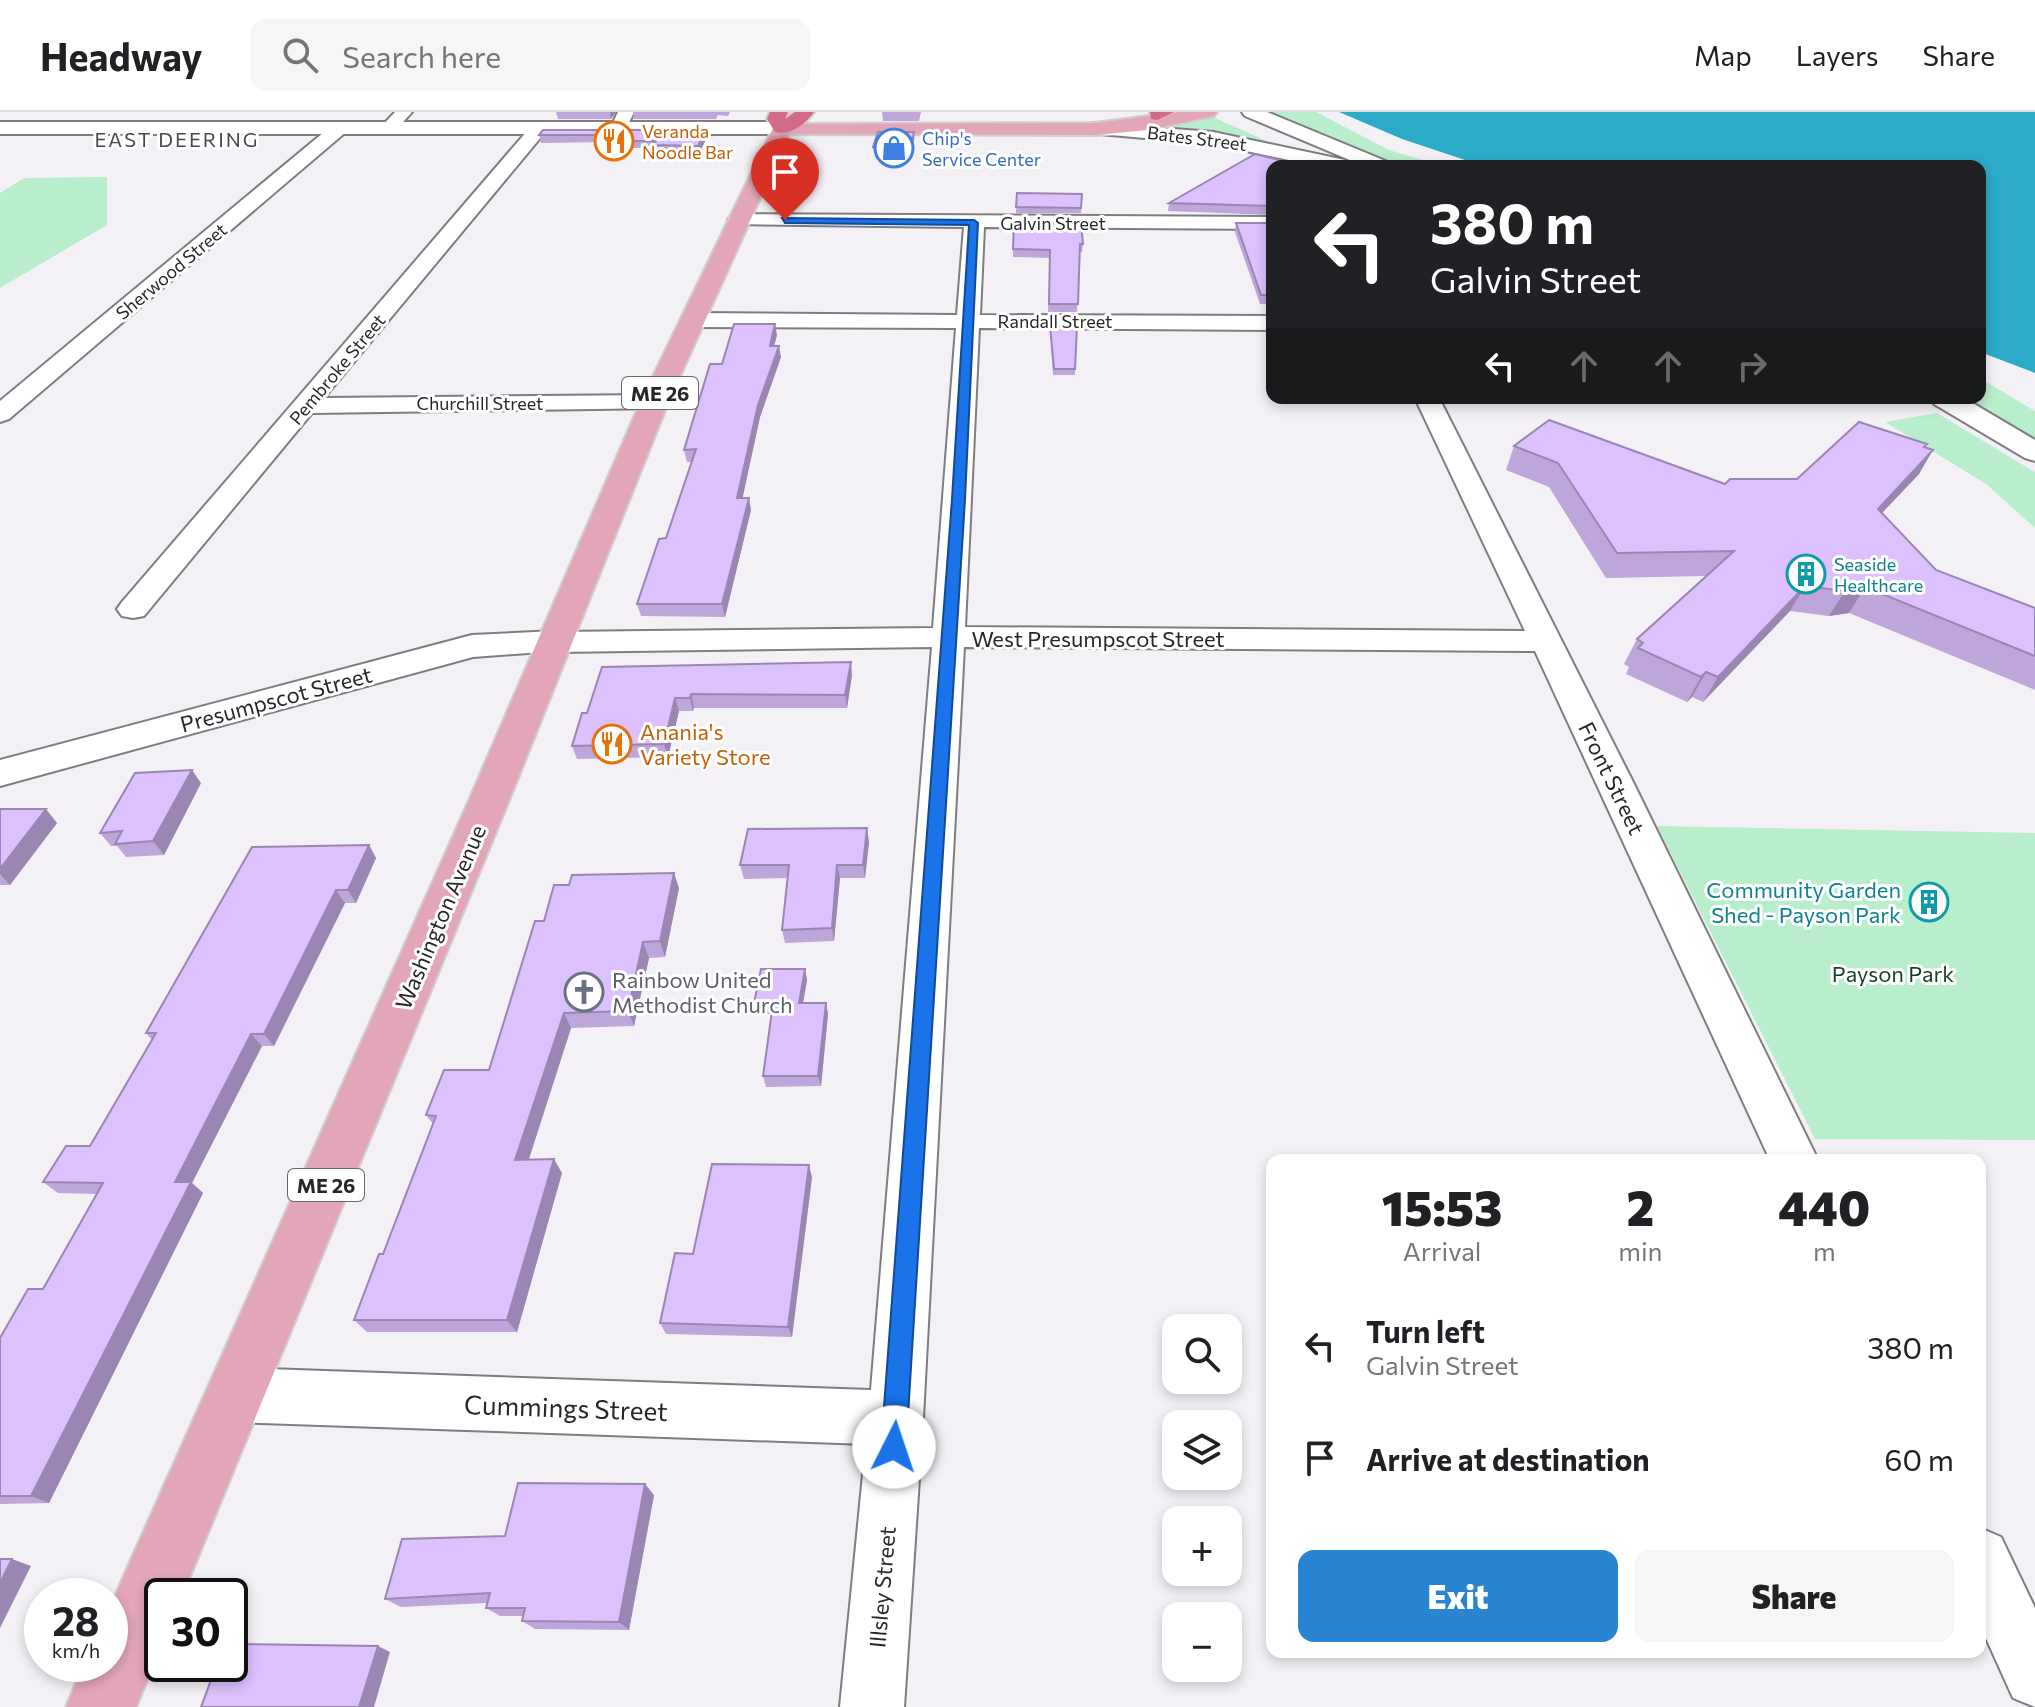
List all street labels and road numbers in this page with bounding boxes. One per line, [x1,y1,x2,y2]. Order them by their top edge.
street label: Bates Street [1146,121,1248,155]
street label: Galvin Street [1000,212,1106,234]
street label: Sherwood Street [111,218,231,324]
street label: Pembroke Street [284,309,390,429]
street label: Randall Street [997,310,1113,332]
road number: ME 26 [622,377,698,409]
street label: Churchill Street [417,392,543,414]
street label: West Presumpscot Street [971,625,1225,652]
street label: Presumpscot Street [177,660,375,738]
street label: Front Street [1573,717,1651,839]
street label: Washington Avenue [389,821,491,1013]
road number: ME 26 [288,1169,364,1201]
street label: Cummings Street [464,1388,668,1426]
street label: Illsley Street [863,1525,901,1649]

